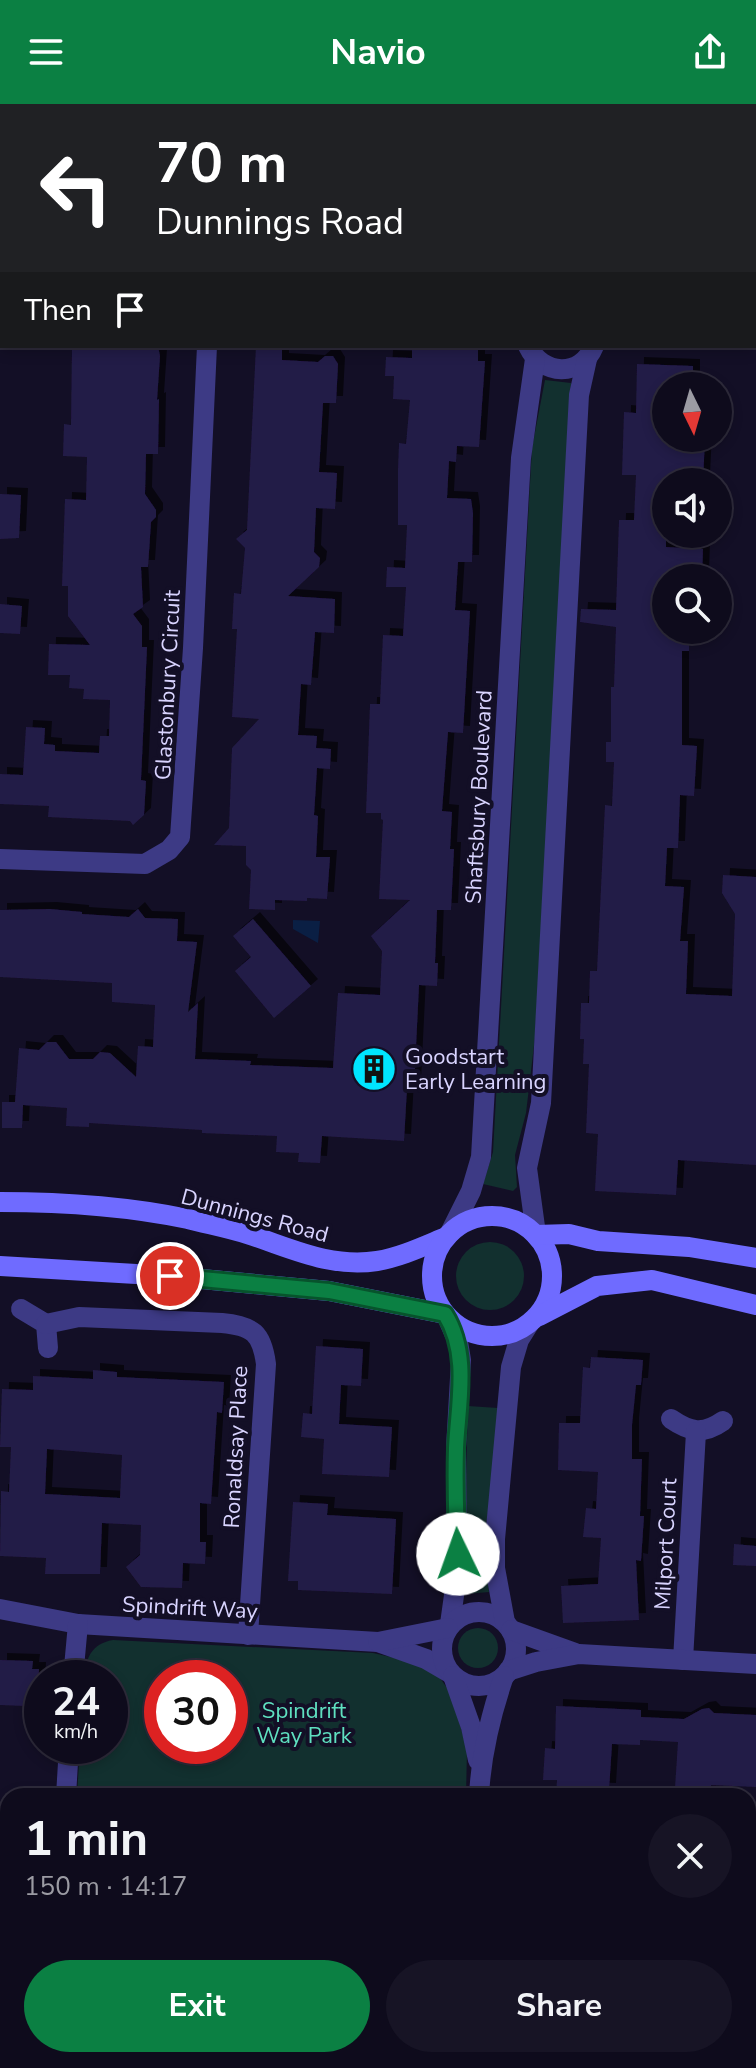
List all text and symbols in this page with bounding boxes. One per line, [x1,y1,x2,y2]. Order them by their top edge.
text: Navio [330,28,426,77]
icon: menu [24,30,68,74]
icon: share [688,30,732,74]
text: 70 m [156,125,287,202]
icon: left [24,136,128,240]
text: Dunnings Road [156,198,404,247]
icon: arrive [108,288,152,332]
text: Then [24,290,92,331]
north arrow [652,372,732,452]
map controls [652,372,732,644]
button: sound [652,468,732,548]
button: search [652,564,732,644]
street label: Glastonbury Circuit [148,589,188,781]
street label: Shaftsbury Boulevard [458,689,500,905]
place label: Goodstart Early Learning [405,1042,546,1097]
building icon: Goodstart Early Learning [350,1045,398,1093]
street label: Dunnings Road [178,1182,332,1250]
pin [136,1242,204,1310]
icon: arrive [148,1254,192,1298]
street label: Ronaldsay Place [217,1365,255,1529]
street label: Milport Court [648,1477,684,1611]
position arrow [416,1512,500,1596]
street label: Spindrift Way [121,1589,259,1627]
speed limit sign: 30 [144,1660,248,1764]
text: 24 [52,1675,100,1729]
park label: Spindrift Way Park [256,1696,353,1751]
text: km/h [54,1718,98,1745]
text: 1 min [24,1806,148,1872]
button: close [648,1814,732,1898]
text: 150 m · 14:17 [24,1869,187,1904]
button: Exit [24,1960,370,2052]
button: Share [386,1960,732,2052]

